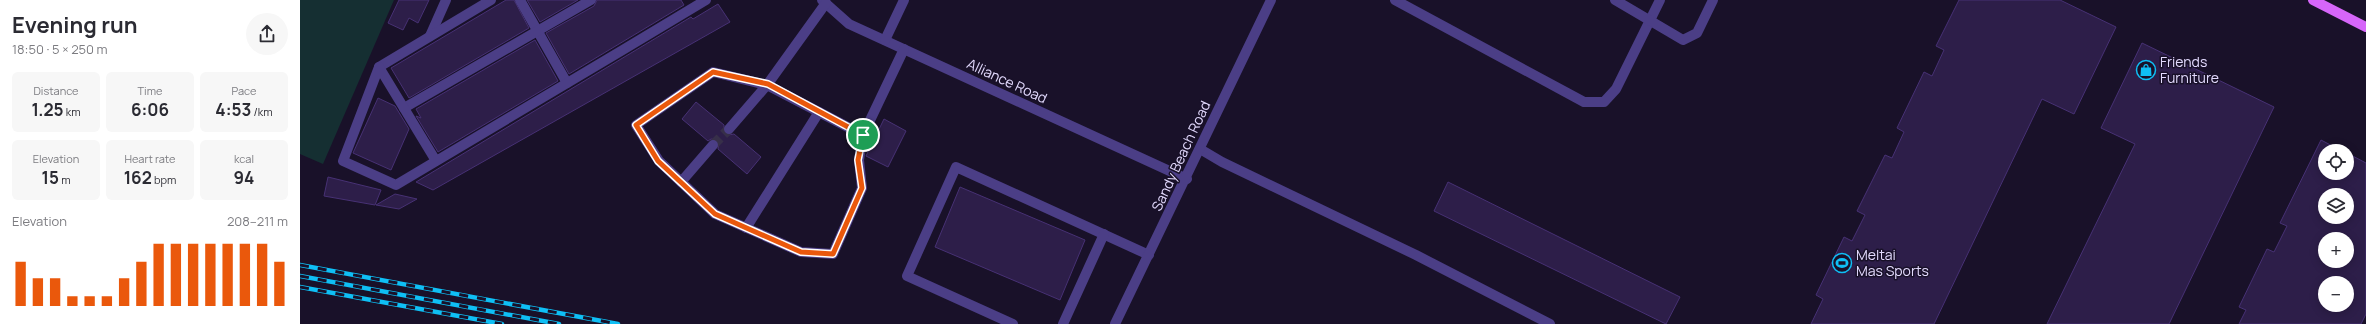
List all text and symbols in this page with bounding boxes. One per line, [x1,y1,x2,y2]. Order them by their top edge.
text: Evening run [12,10,137,40]
button: share [246,13,288,55]
text: 18:50 · 5 × 250 m [12,40,108,58]
place label: Friends Furniture [2160,52,2219,87]
street label: Alliance Road [964,54,1050,107]
shop icon: Friends Furniture [2135,59,2157,81]
text: Distance [33,83,79,98]
text: Time [138,83,162,98]
text: Pace [232,83,256,98]
text: 1.25 [32,98,64,121]
text: 6:06 [131,98,169,121]
text: 4:53 [215,98,251,121]
street label: Sandy Beach Road [1147,98,1214,214]
text: km [64,104,81,119]
text: /km [251,104,273,119]
pin [846,118,880,152]
icon: arrive [852,124,874,146]
map controls [2318,144,2354,312]
button: locate [2318,144,2354,180]
text: Elevation [33,151,79,166]
text: Heart rate [124,151,176,166]
text: kcal [234,151,254,166]
text: 15 [42,166,59,189]
text: 162 [124,166,152,189]
text: 94 [234,166,254,189]
text: m [59,172,70,187]
text: bpm [152,172,176,187]
button: layers [2318,188,2354,224]
text: Elevation [12,212,67,230]
text: 208–211 m [227,212,288,230]
button: + [2318,232,2354,268]
place label: Meltai Mas Sports [1856,245,1929,280]
sports icon: Meltai Mas Sports [1831,252,1853,274]
button: − [2318,276,2354,312]

